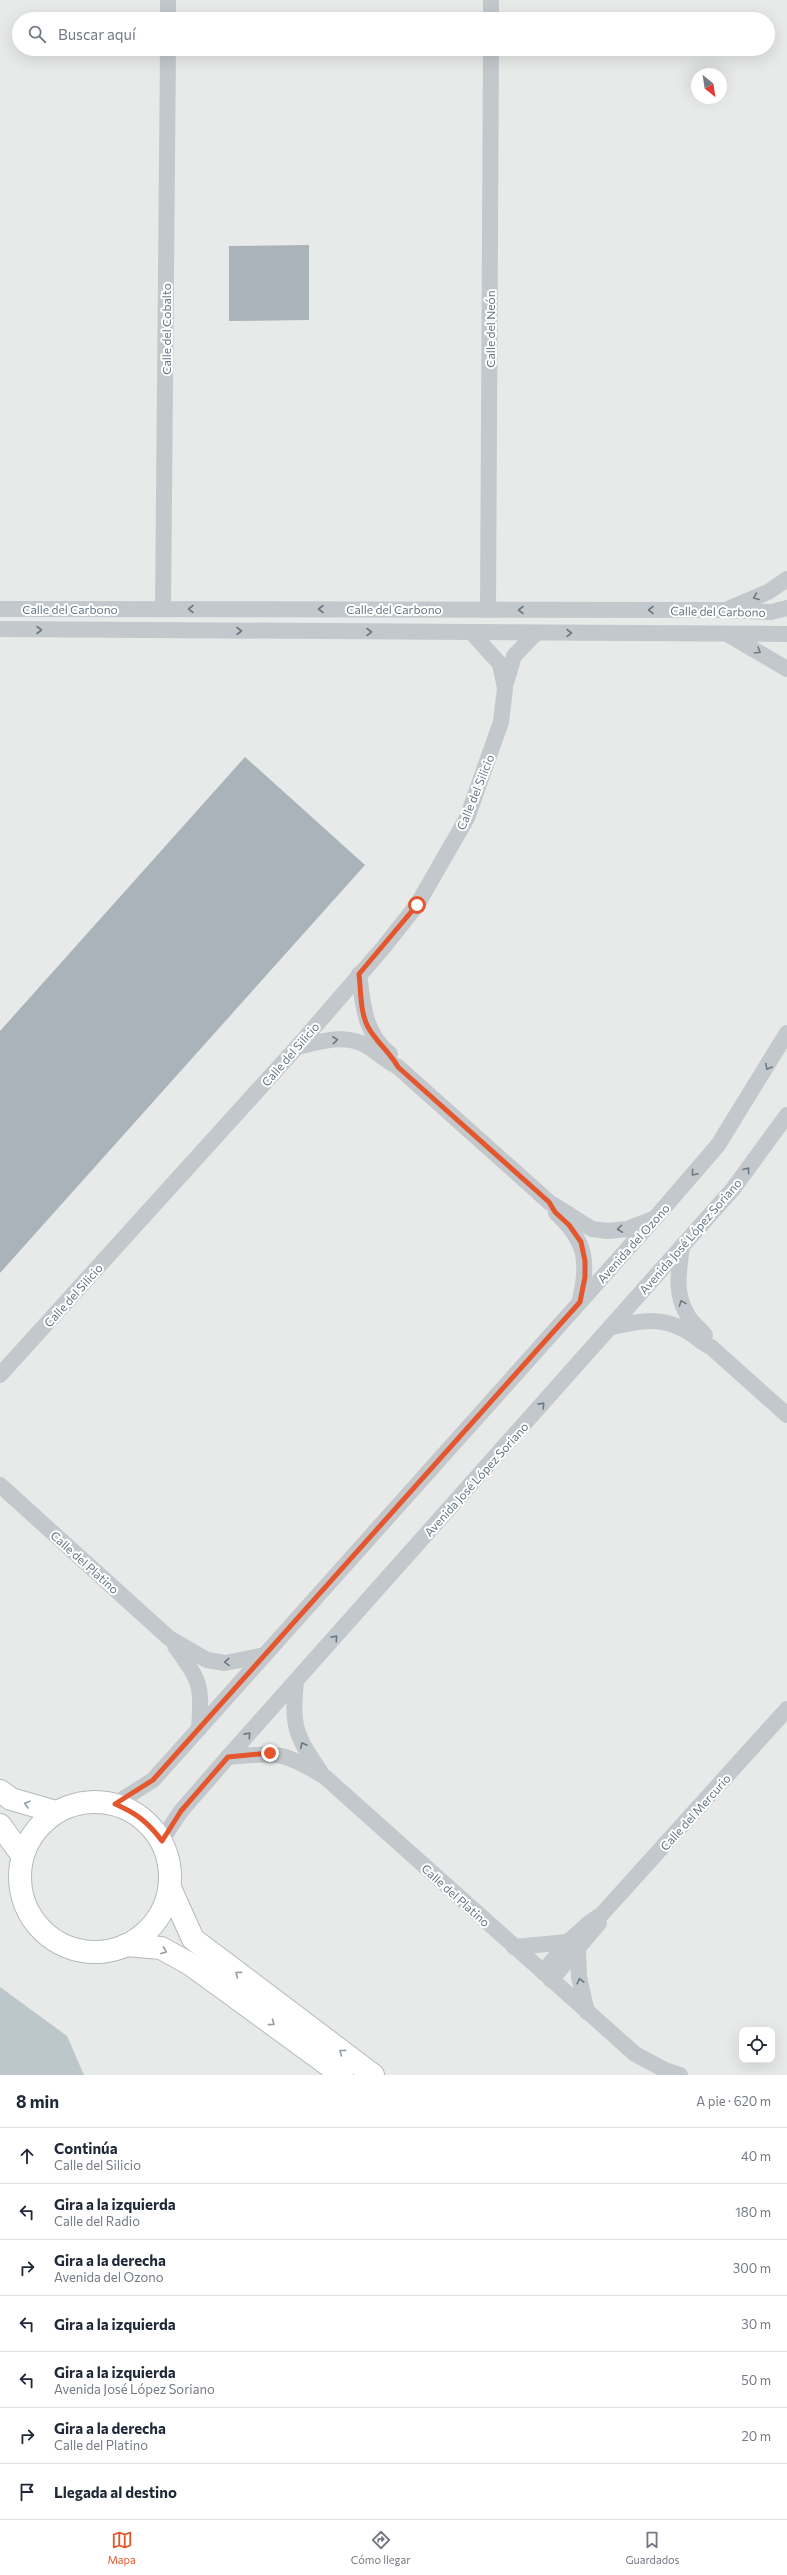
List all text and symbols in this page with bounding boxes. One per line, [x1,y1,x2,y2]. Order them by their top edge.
search box [12,12,775,56]
icon: search [26,23,48,45]
text: Buscar aquí [58,25,136,43]
north arrow [691,68,727,104]
street label: Calle del Cobalto [159,283,173,375]
street label: Calle del Neón [483,290,497,368]
one-way arrow [753,593,760,601]
street label: Calle del Carbono [22,602,118,616]
street label: Calle del Carbono [346,602,442,616]
street label: Calle del Carbono [670,603,766,619]
one-way arrow [188,605,194,613]
one-way arrow [318,605,324,613]
one-way arrow [518,606,524,614]
one-way arrow [648,606,654,614]
one-way arrow [36,626,42,634]
one-way arrow [236,627,242,635]
one-way arrow [366,628,372,636]
one-way arrow [566,629,572,637]
one-way arrow [754,647,761,654]
street label: Calle del Silicio [453,752,497,832]
route start [408,896,426,914]
street label: Calle del Silicio [258,1019,322,1089]
one-way arrow [332,1035,338,1044]
one-way arrow [765,1063,772,1070]
one-way arrow [742,1167,749,1174]
one-way arrow [691,1169,698,1176]
street label: Avenida José López Soriano [636,1175,745,1297]
street label: Avenida del Ozono [594,1201,672,1285]
one-way arrow [617,1225,623,1234]
street label: Calle del Silicio [41,1260,105,1330]
one-way arrow [679,1300,687,1307]
one-way arrow [538,1402,545,1410]
street label: Avenida José López Soriano [421,1419,532,1539]
street label: Calle del Platino [48,1528,122,1596]
one-way arrow [330,1635,337,1643]
one-way arrow [224,1657,230,1666]
one-way arrow [243,1732,250,1739]
one-way arrow [300,1742,308,1749]
route end [261,1744,279,1762]
street label: Calle del Mercurio [657,1771,733,1853]
one-way arrow [24,1800,31,1809]
street label: Calle del Platino [419,1861,493,1929]
one-way arrow [160,1946,168,1954]
one-way arrow [235,1972,242,1979]
one-way arrow [577,1978,585,1985]
one-way arrow [268,2018,275,2026]
map controls [739,2027,775,2063]
button: locate [739,2027,775,2063]
one-way arrow [339,2049,346,2056]
text: 8 min [16,2091,59,2112]
text: A pie · 620 m [696,2093,771,2109]
text: Continúa [54,2139,118,2157]
icon: ahead [16,2145,38,2167]
text: 40 m [741,2148,771,2164]
text: Calle del Silicio [54,2157,141,2173]
text: Gira a la izquierda [54,2195,176,2213]
icon: left [16,2201,38,2223]
text: 180 m [735,2204,771,2220]
text: Calle del Radio [54,2213,140,2229]
text: Gira a la derecha [54,2251,166,2269]
icon: right [16,2257,38,2279]
text: 300 m [733,2260,771,2276]
text: Avenida del Ozono [54,2269,164,2285]
icon: left [16,2313,38,2335]
text: Gira a la izquierda [54,2315,176,2333]
text: 30 m [741,2316,771,2332]
text: Gira a la izquierda [54,2363,176,2381]
icon: left [16,2369,38,2391]
text: 50 m [741,2372,771,2388]
text: Avenida José López Soriano [54,2381,215,2397]
text: Gira a la derecha [54,2419,166,2437]
icon: right [16,2425,38,2447]
text: 20 m [742,2428,771,2444]
text: Calle del Platino [54,2437,148,2453]
icon: arrive [16,2481,38,2503]
text: Llegada al destino [54,2483,177,2501]
tab: Mapa [107,2529,136,2566]
tab: Cómo llegar [351,2529,411,2566]
tab: Guardados [625,2529,680,2566]

